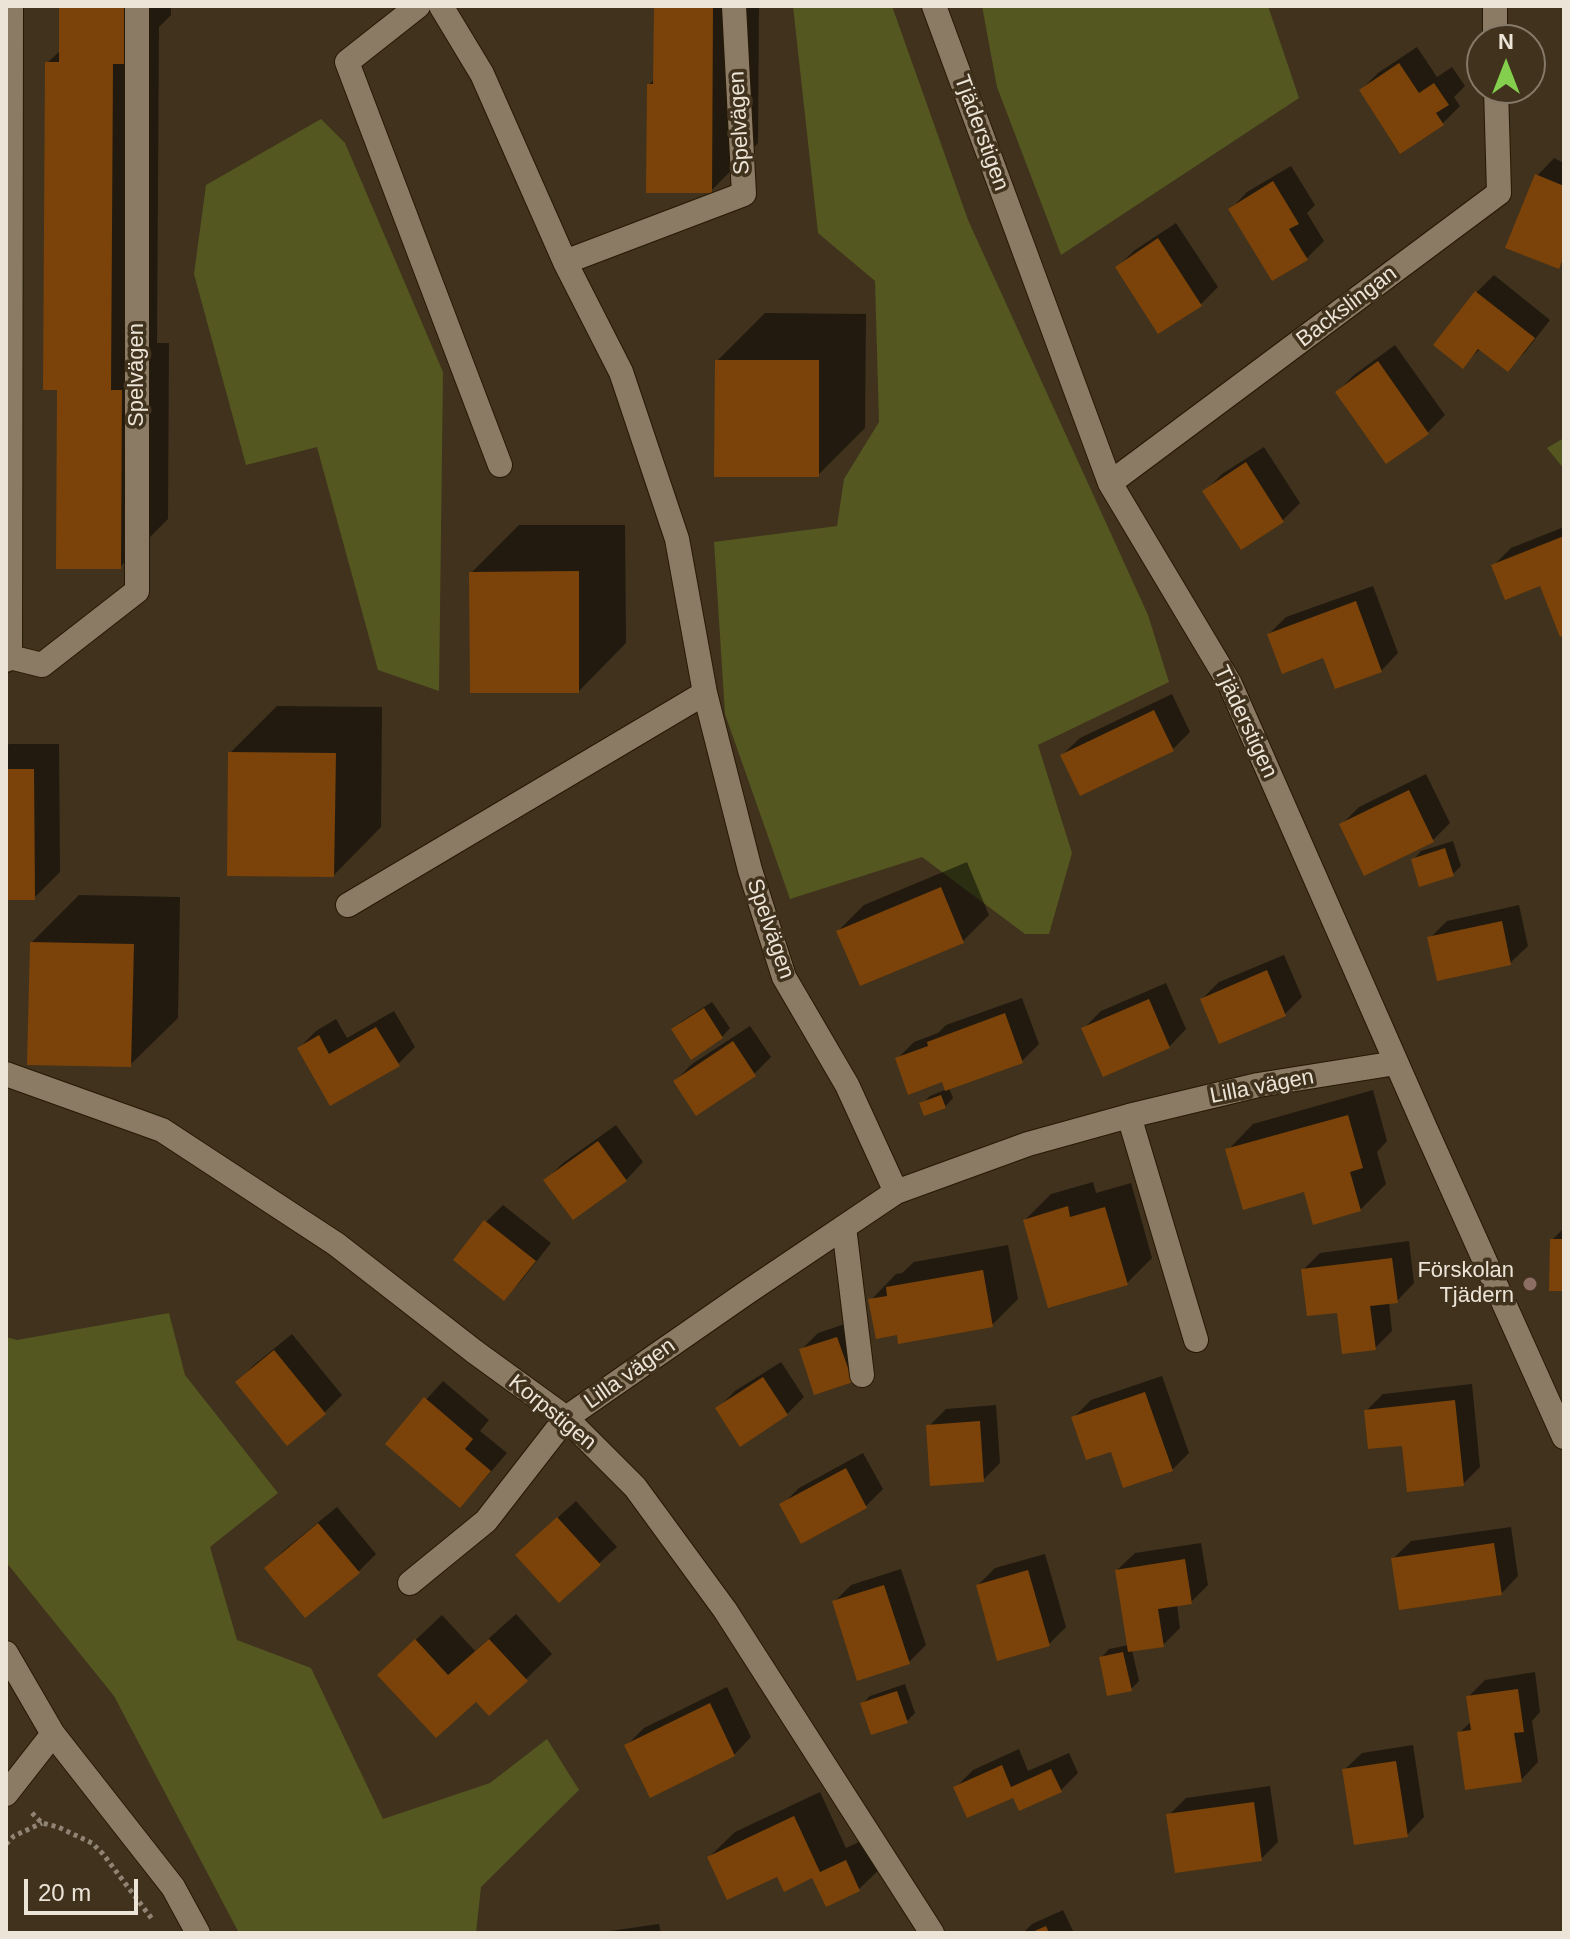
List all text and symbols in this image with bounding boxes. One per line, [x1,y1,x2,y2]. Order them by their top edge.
north arrow [1466,24,1546,104]
text: N [1498,29,1514,54]
street label: Spelvägen [724,70,756,176]
street label: Tjäderstigen [948,72,1014,194]
street label: Backslingan [1292,261,1402,353]
street label: Spelvägen [124,323,150,427]
street label: Tjäderstigen [1207,662,1283,782]
street label: Spelvägen [741,876,799,982]
street label: Lilla vägen [1208,1064,1316,1110]
place label: Förskolan Tjädern [1417,1258,1514,1310]
marker: Förskolan Tjädern [1521,1275,1539,1293]
street label: Lilla vägen [579,1333,681,1415]
street label: Korpstigen [503,1370,601,1456]
scale bar [28,1863,142,1913]
text: 20 m [38,1879,91,1906]

